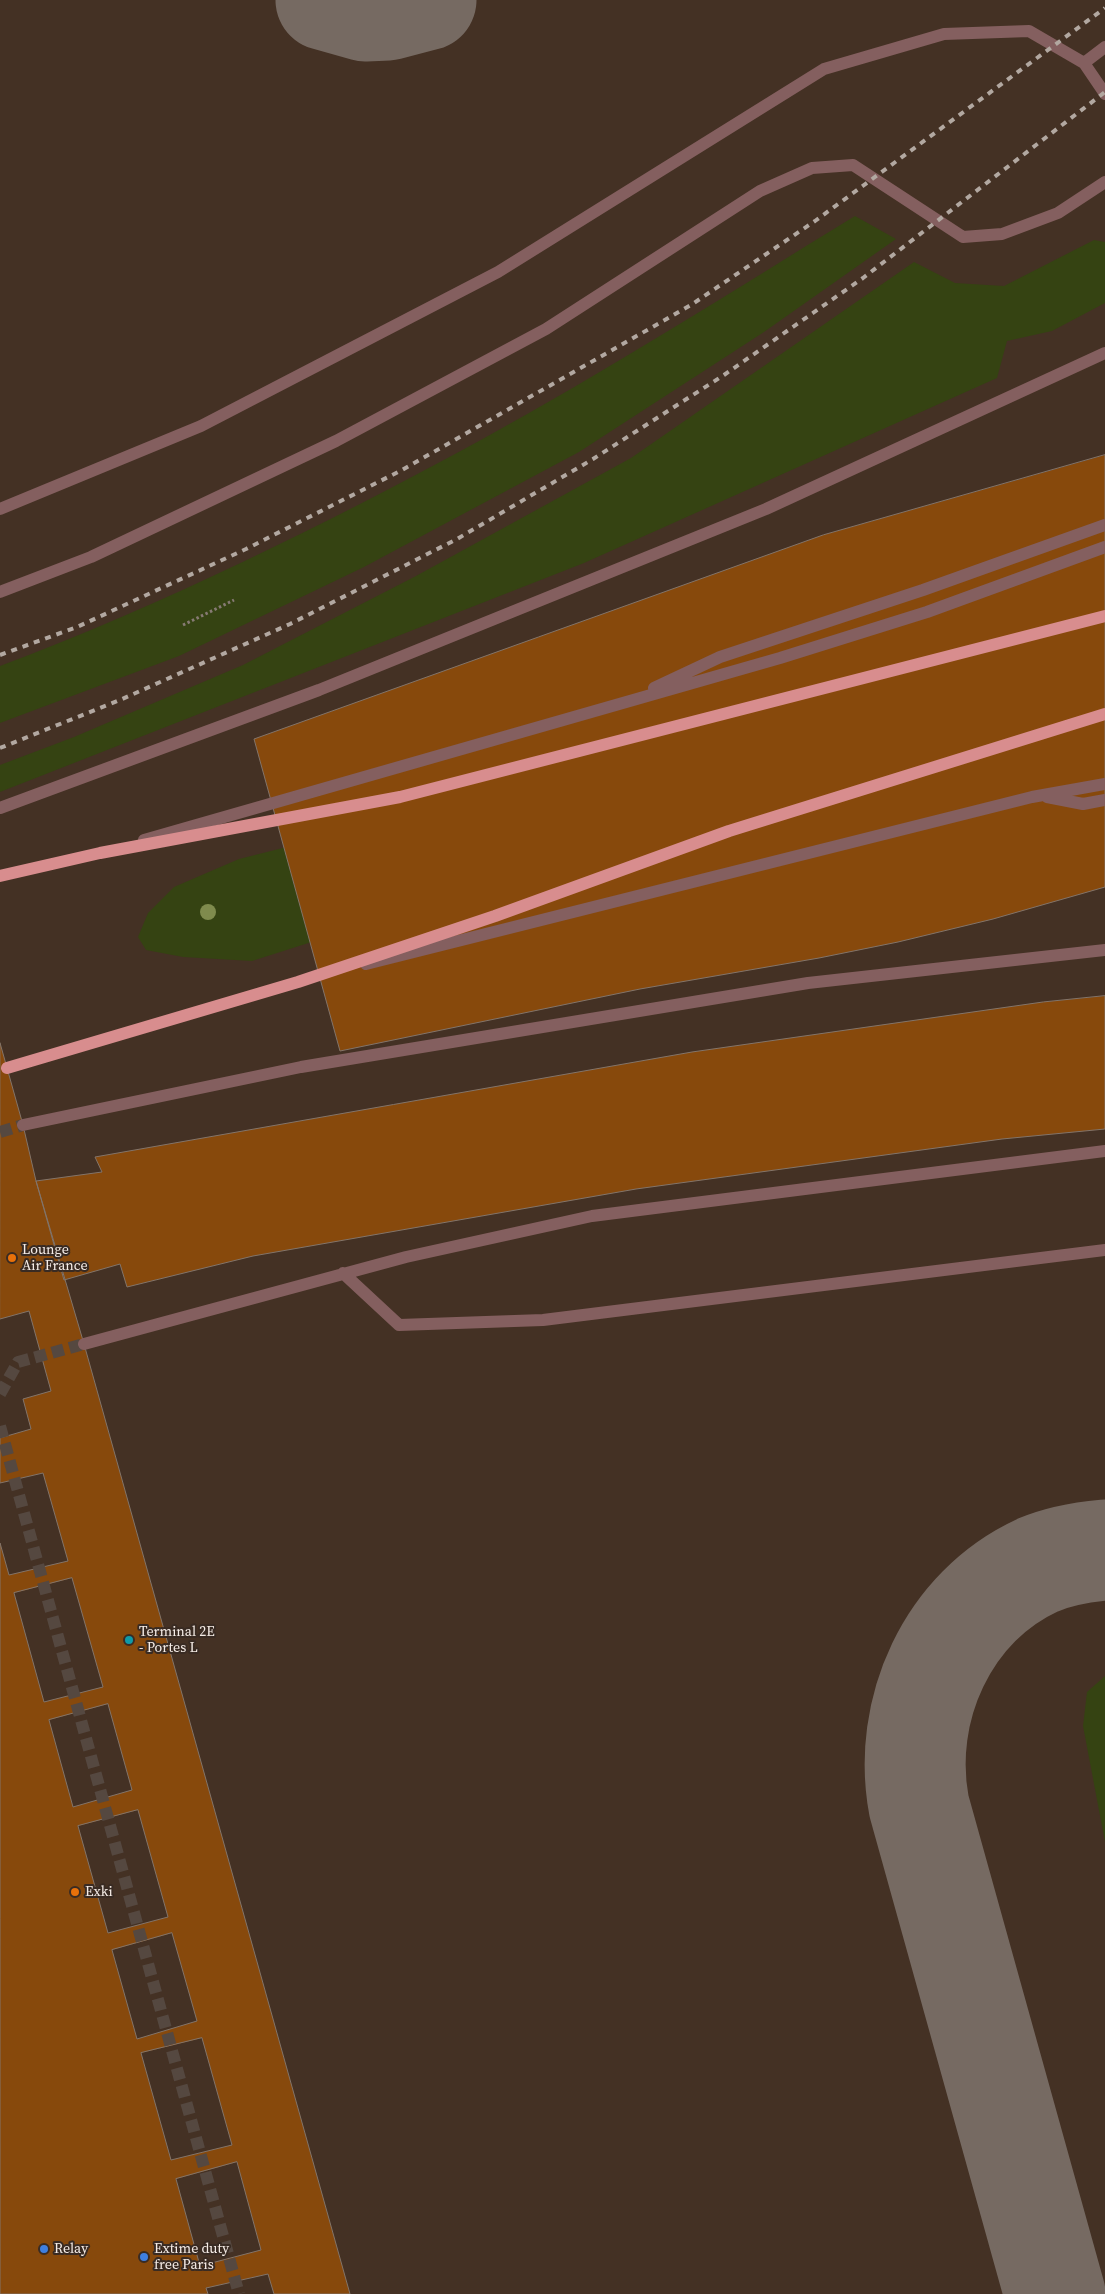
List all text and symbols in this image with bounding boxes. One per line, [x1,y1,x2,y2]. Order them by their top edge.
place label: Lounge Air France [22,1242,88,1274]
marker: Lounge Air France [6,1252,18,1264]
place label: Terminal 2E - Portes L [139,1624,215,1656]
marker: Terminal 2E - Portes L [123,1634,135,1646]
place label: Exki [85,1884,113,1900]
marker: Exki [69,1886,81,1898]
place label: Relay [54,2241,88,2257]
place label: Extime duty free Paris [154,2241,229,2274]
marker: Relay [38,2243,50,2255]
marker: Extime duty free Paris [138,2251,150,2263]

